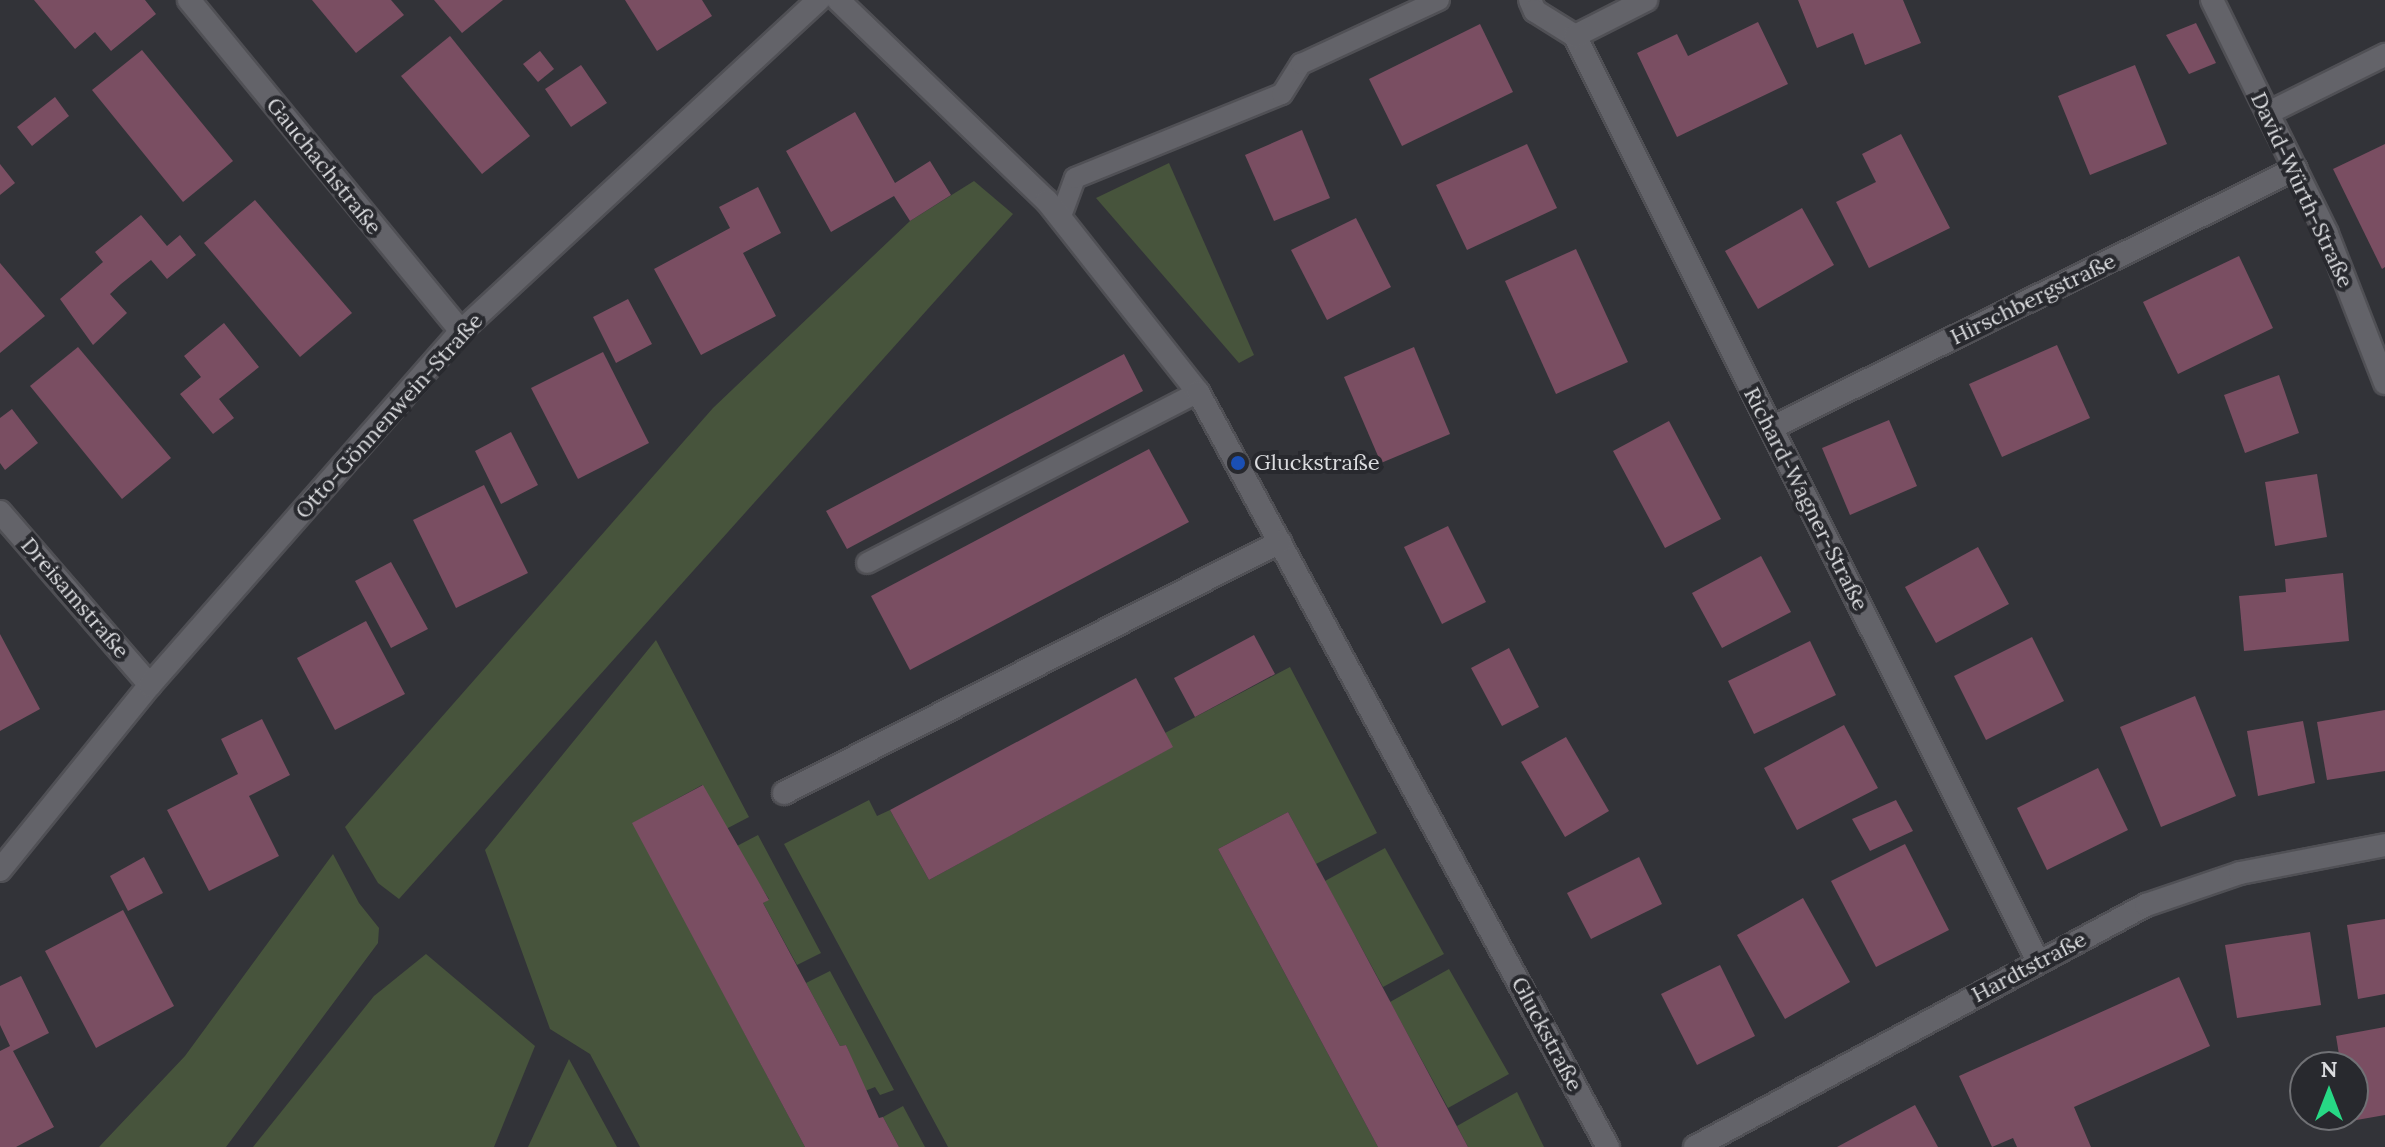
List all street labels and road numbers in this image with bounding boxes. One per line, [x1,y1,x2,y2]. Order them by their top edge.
street label: David-Würth-Straße [2245,88,2359,292]
street label: Gauchachstraße [261,92,387,240]
street label: Hirschbergstraße [1946,248,2120,350]
street label: Otto-Gönnenwein-Straße [290,308,488,524]
street label: Richard-Wagner-Straße [1738,383,1874,615]
street label: Dreisamstraße [15,532,135,664]
street label: Hardtstraße [1967,926,2091,1008]
street label: Gluckstraße [1506,972,1588,1096]

